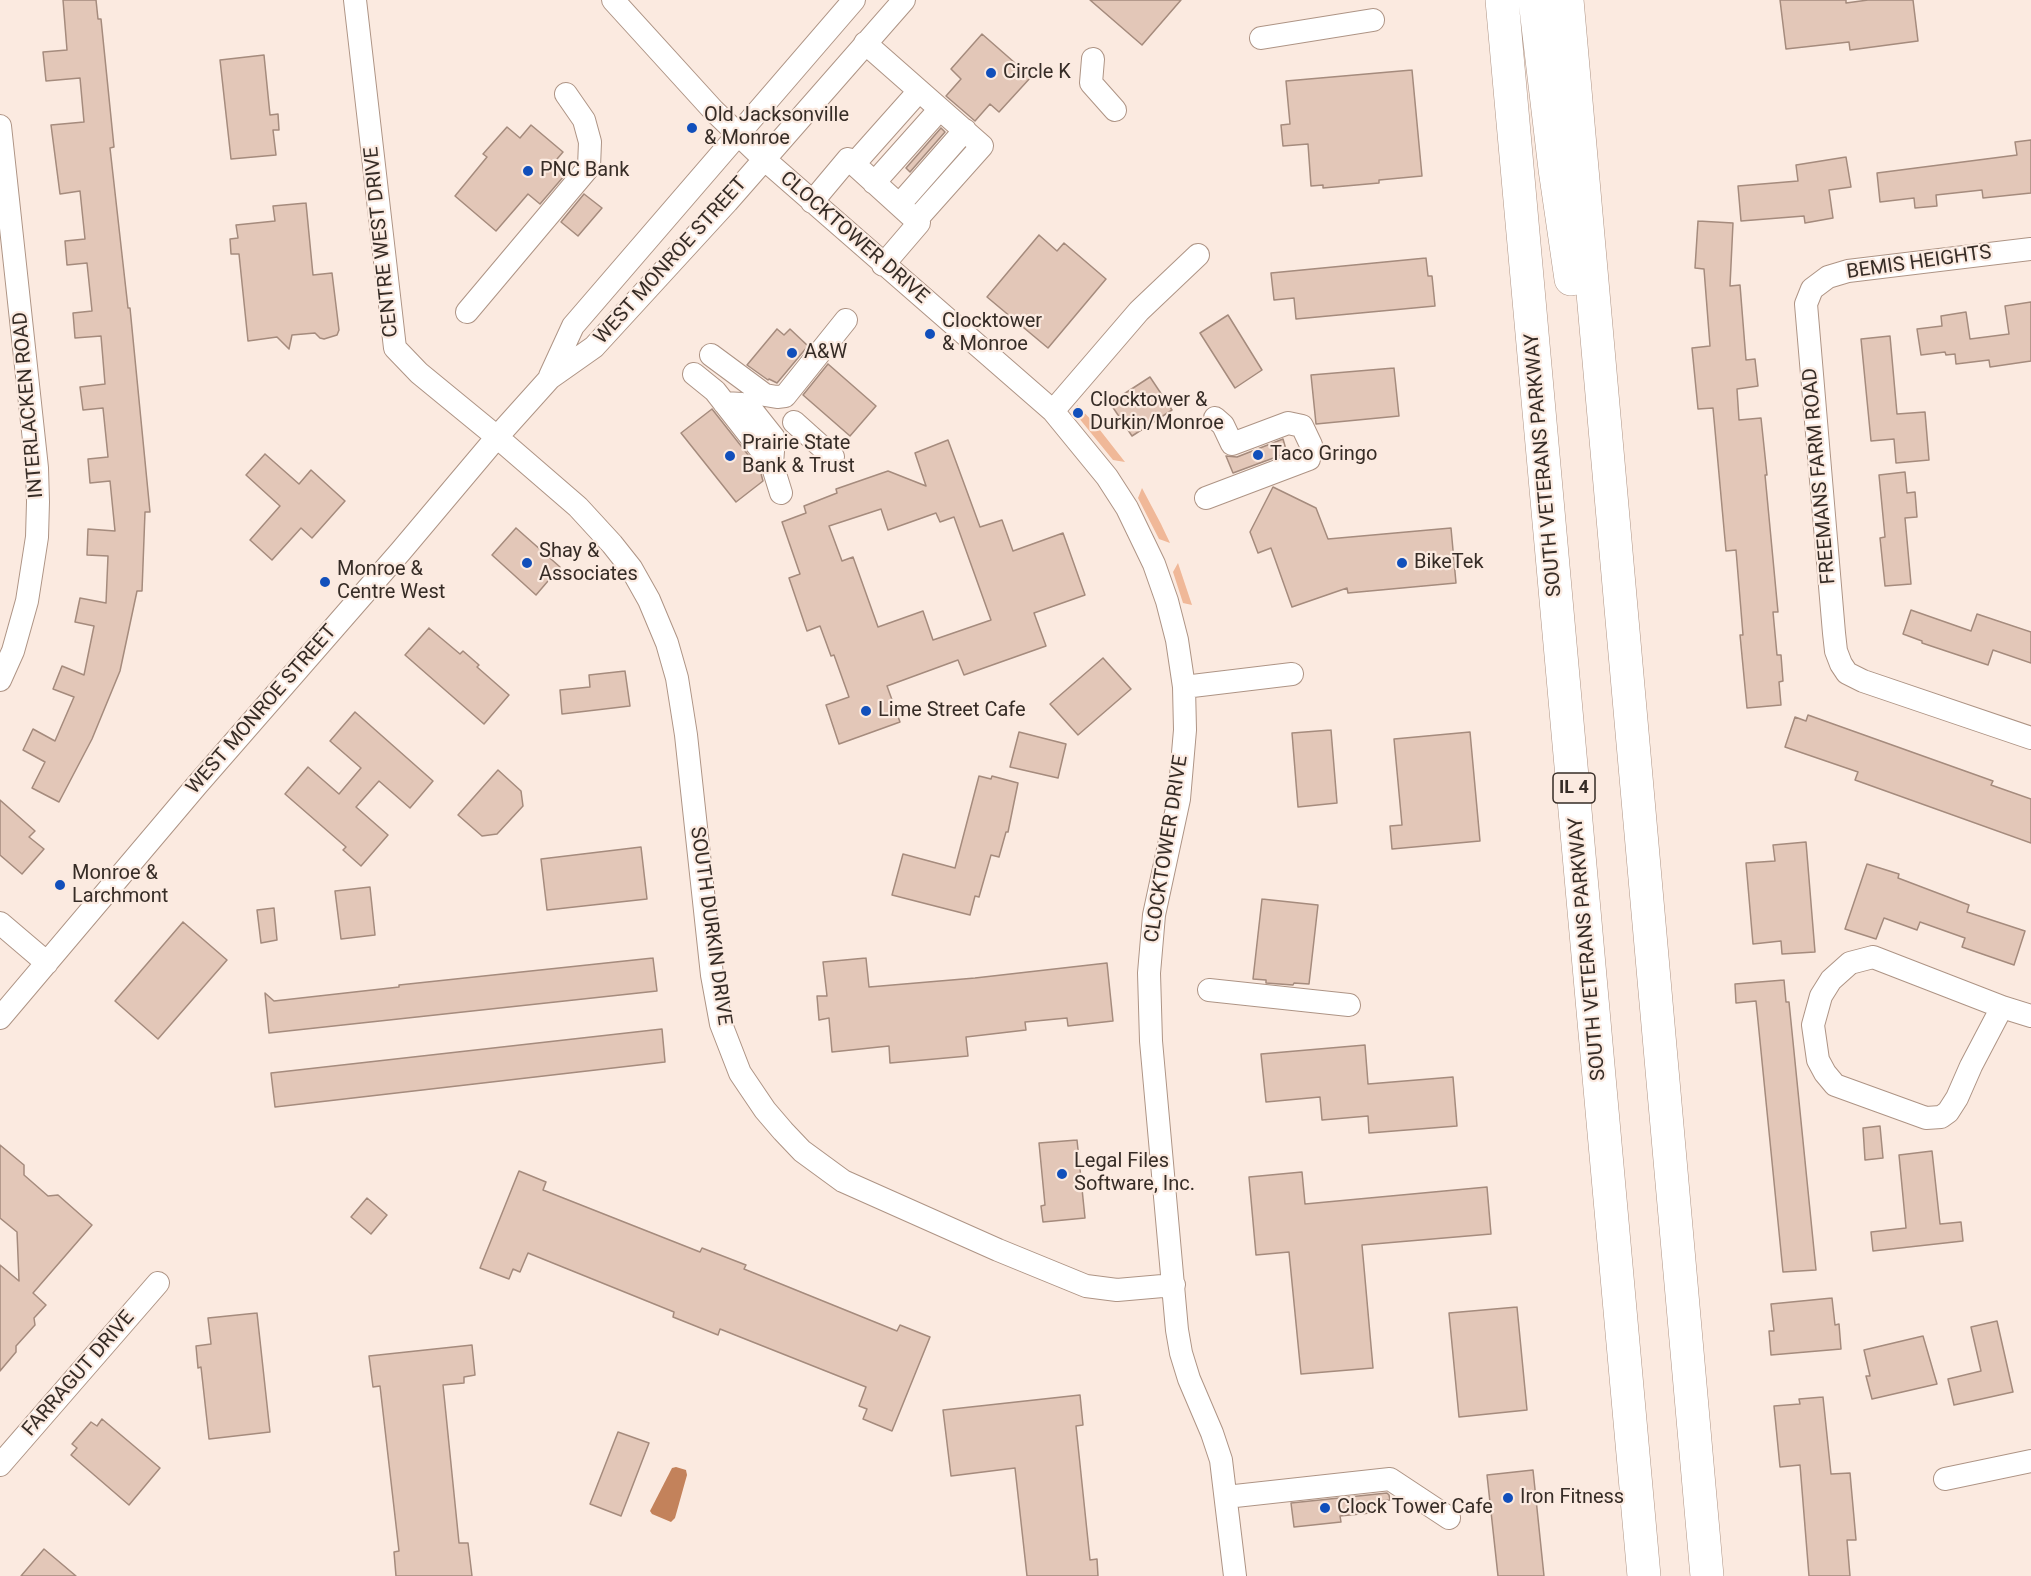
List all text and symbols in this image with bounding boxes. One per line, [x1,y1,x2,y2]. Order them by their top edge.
place label: Circle K [1003,61,1071,85]
marker: Circle K [984,66,998,80]
place label: Old Jacksonville & Monroe [704,104,849,151]
marker: Old Jacksonville & Monroe [685,121,699,135]
street label: CENTRE WEST DRIVE [360,145,404,339]
place label: PNC Bank [540,159,629,183]
marker: PNC Bank [521,164,535,178]
street label: CLOCKTOWER DRIVE [775,167,933,309]
street label: WEST MONROE STREET [590,172,752,350]
street label: BEMIS HEIGHTS [1845,241,1993,285]
place label: Clocktower & Monroe [942,310,1042,357]
street label: INTERLACKEN ROAD [9,311,49,499]
marker: Clocktower & Monroe [923,327,937,341]
street label: SOUTH VETERANS PARKWAY [1521,332,1567,598]
place label: A&W [804,341,847,365]
marker: A&W [785,346,799,360]
street label: FREEMANS FARM ROAD [1799,367,1841,585]
place label: Clocktower & Durkin/Monroe [1090,389,1224,436]
marker: Clocktower & Durkin/Monroe [1071,406,1085,420]
place label: Prairie State Bank & Trust [742,432,855,479]
place label: Taco Gringo [1270,443,1377,467]
marker: Taco Gringo [1251,448,1265,462]
marker: Prairie State Bank & Trust [723,449,737,463]
place label: Shay & Associates [539,540,638,587]
place label: BikeTek [1414,551,1484,575]
marker: Shay & Associates [520,556,534,570]
marker: BikeTek [1395,556,1409,570]
place label: Monroe & Centre West [337,558,445,605]
marker: Monroe & Centre West [318,575,332,589]
street label: WEST MONROE STREET [182,620,342,800]
place label: Lime Street Cafe [878,699,1026,723]
marker: Lime Street Cafe [859,704,873,718]
street label: CLOCKTOWER DRIVE [1140,754,1194,944]
road number: IL 4 [1553,773,1595,803]
street label: SOUTH VETERANS PARKWAY [1565,816,1611,1082]
street label: SOUTH DURKIN DRIVE [684,825,736,1027]
place label: Monroe & Larchmont [72,862,168,909]
marker: Monroe & Larchmont [53,878,67,892]
place label: Legal Files Software, Inc. [1074,1150,1195,1197]
marker: Legal Files Software, Inc. [1055,1167,1069,1181]
street label: FARRAGUT DRIVE [18,1306,140,1442]
place label: Iron Fitness [1520,1486,1624,1510]
marker: Iron Fitness [1501,1491,1515,1505]
place label: Clock Tower Cafe [1337,1496,1493,1520]
marker: Clock Tower Cafe [1318,1501,1332,1515]

